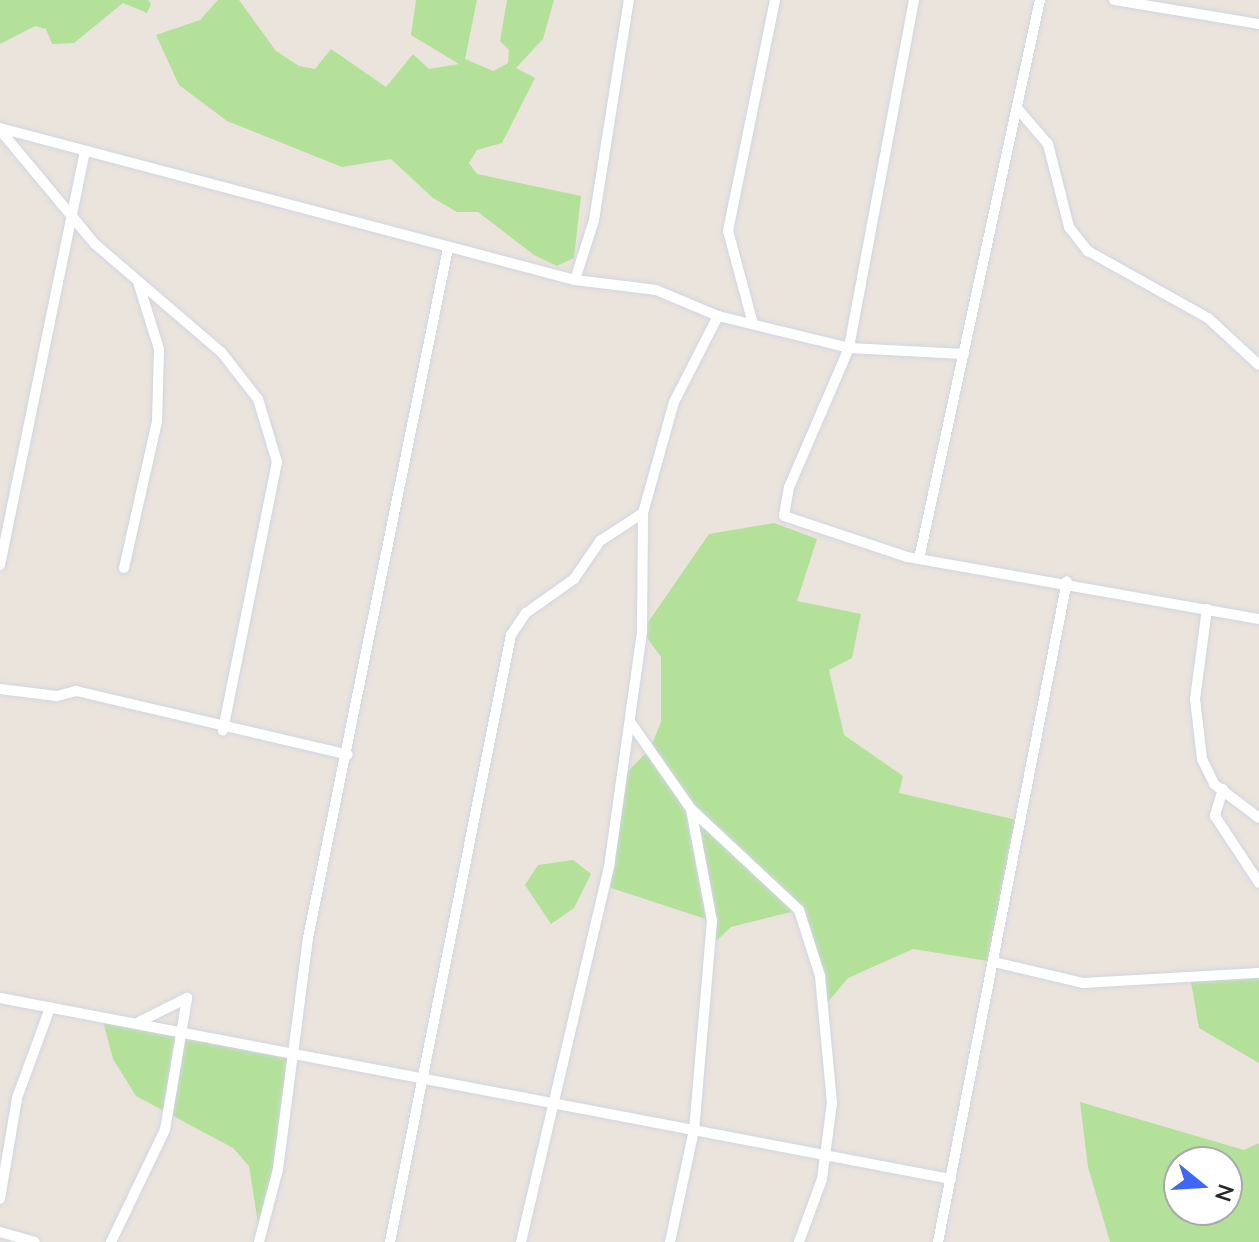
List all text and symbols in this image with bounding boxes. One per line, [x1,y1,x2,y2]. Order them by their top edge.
north arrow [1163,1146,1243,1226]
text: N [1207,1180,1241,1205]

